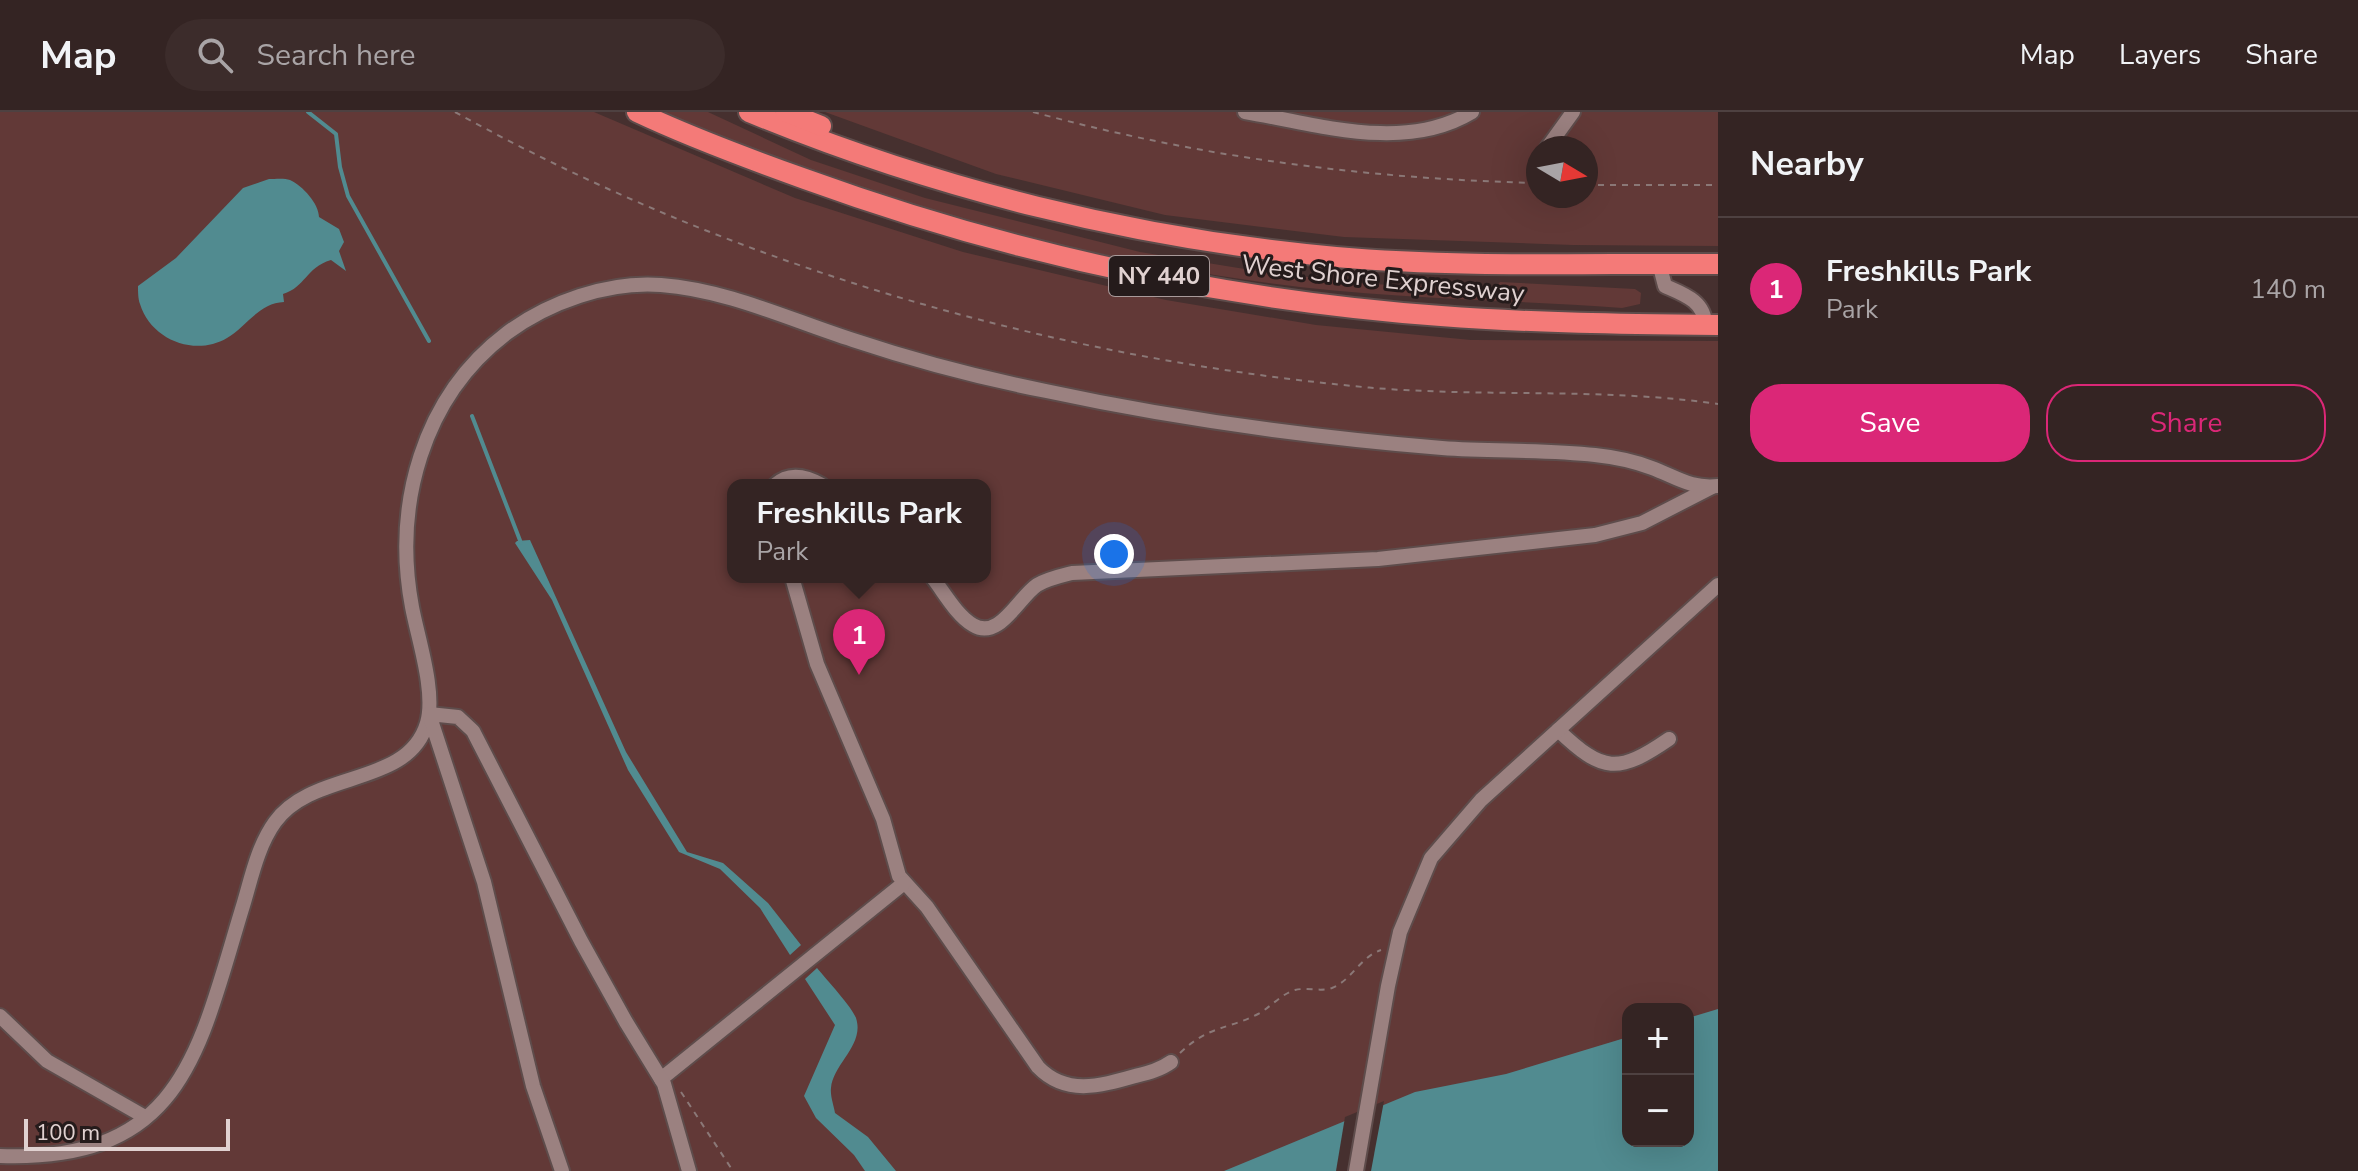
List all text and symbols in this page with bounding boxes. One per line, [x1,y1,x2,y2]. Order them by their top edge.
search box [165,19,725,91]
text: Map [40,30,117,81]
icon: search [193,33,237,77]
text: Search here [257,35,416,76]
text: Map [2020,36,2075,74]
text: Layers [2119,36,2201,74]
text: Share [2245,36,2318,74]
north arrow [1526,136,1598,208]
text: Nearby [1750,141,1864,187]
street label: West Shore Expressway [1240,247,1527,311]
text: Freshkills Park [1826,251,2031,292]
road number: NY 440 [1109,256,1209,296]
text: 1 [1768,272,1784,307]
text: 140 m [2250,272,2326,307]
text: Park [1826,292,1878,327]
button: Save [1750,384,2030,462]
button: Share [2046,384,2326,462]
popup [727,479,991,583]
text: Freshkills Park [756,493,962,534]
text: Park [756,534,808,569]
your location [1094,534,1134,574]
pin: 1 [833,609,885,675]
map controls [1622,1003,1694,1147]
button: + [1622,1003,1694,1075]
button: − [1622,1075,1694,1147]
scale bar [24,1115,230,1151]
text: 100 m [36,1118,100,1148]

